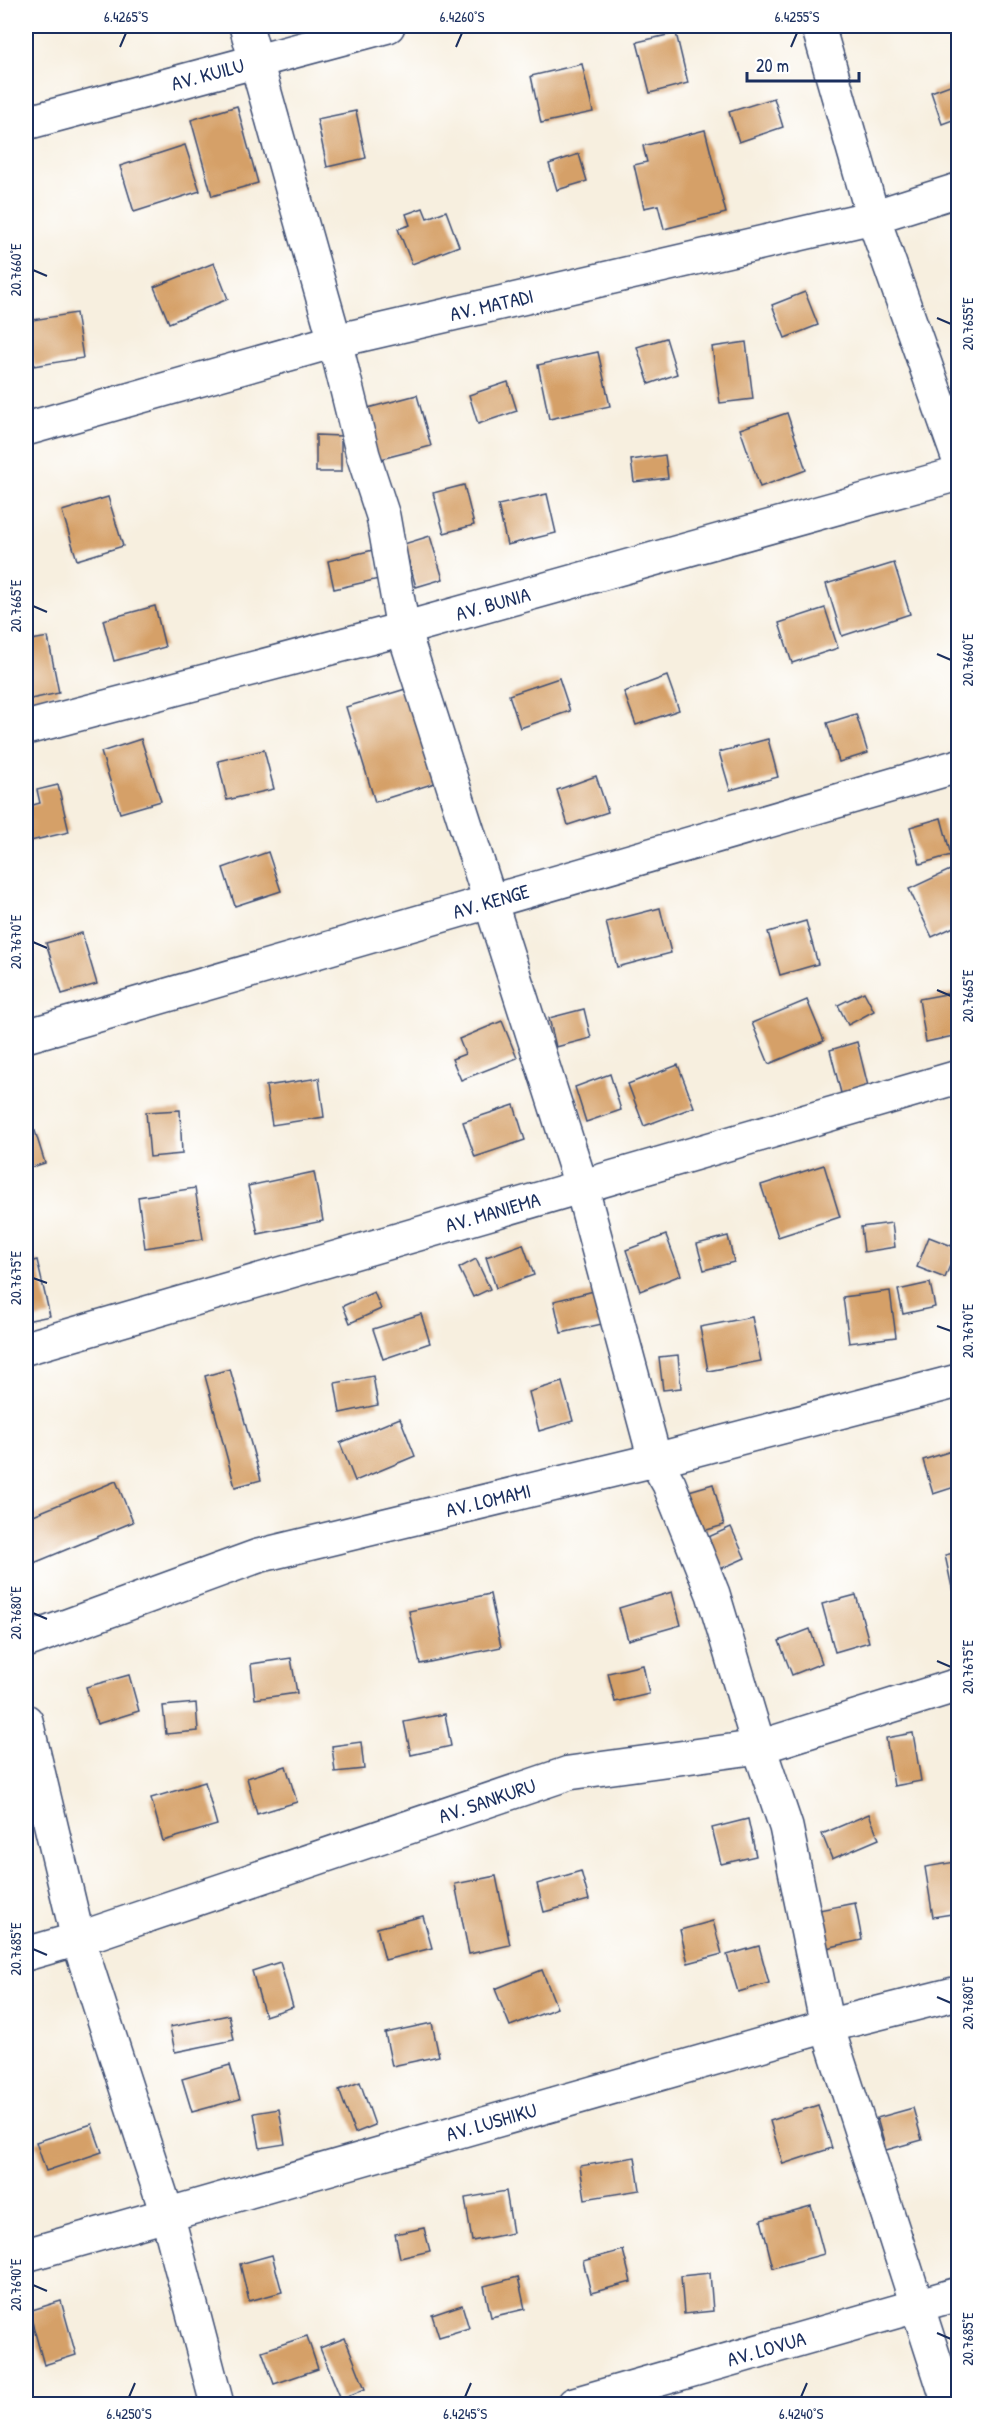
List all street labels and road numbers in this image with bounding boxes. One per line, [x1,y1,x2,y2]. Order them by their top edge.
street label: AV. KUILU [168,51,247,97]
street label: AV. MATADI [447,282,536,327]
street label: AV. BUNIA [452,580,533,627]
street label: AV. KENGE [449,877,532,925]
street label: AV. MANIEMA [442,1185,543,1238]
street label: AV. LOMAMI [443,1477,534,1523]
street label: AV. SANKURU [435,1771,539,1829]
street label: AV. LUSHIKU [443,2096,540,2147]
street label: AV. LOVUA [724,2324,809,2373]

